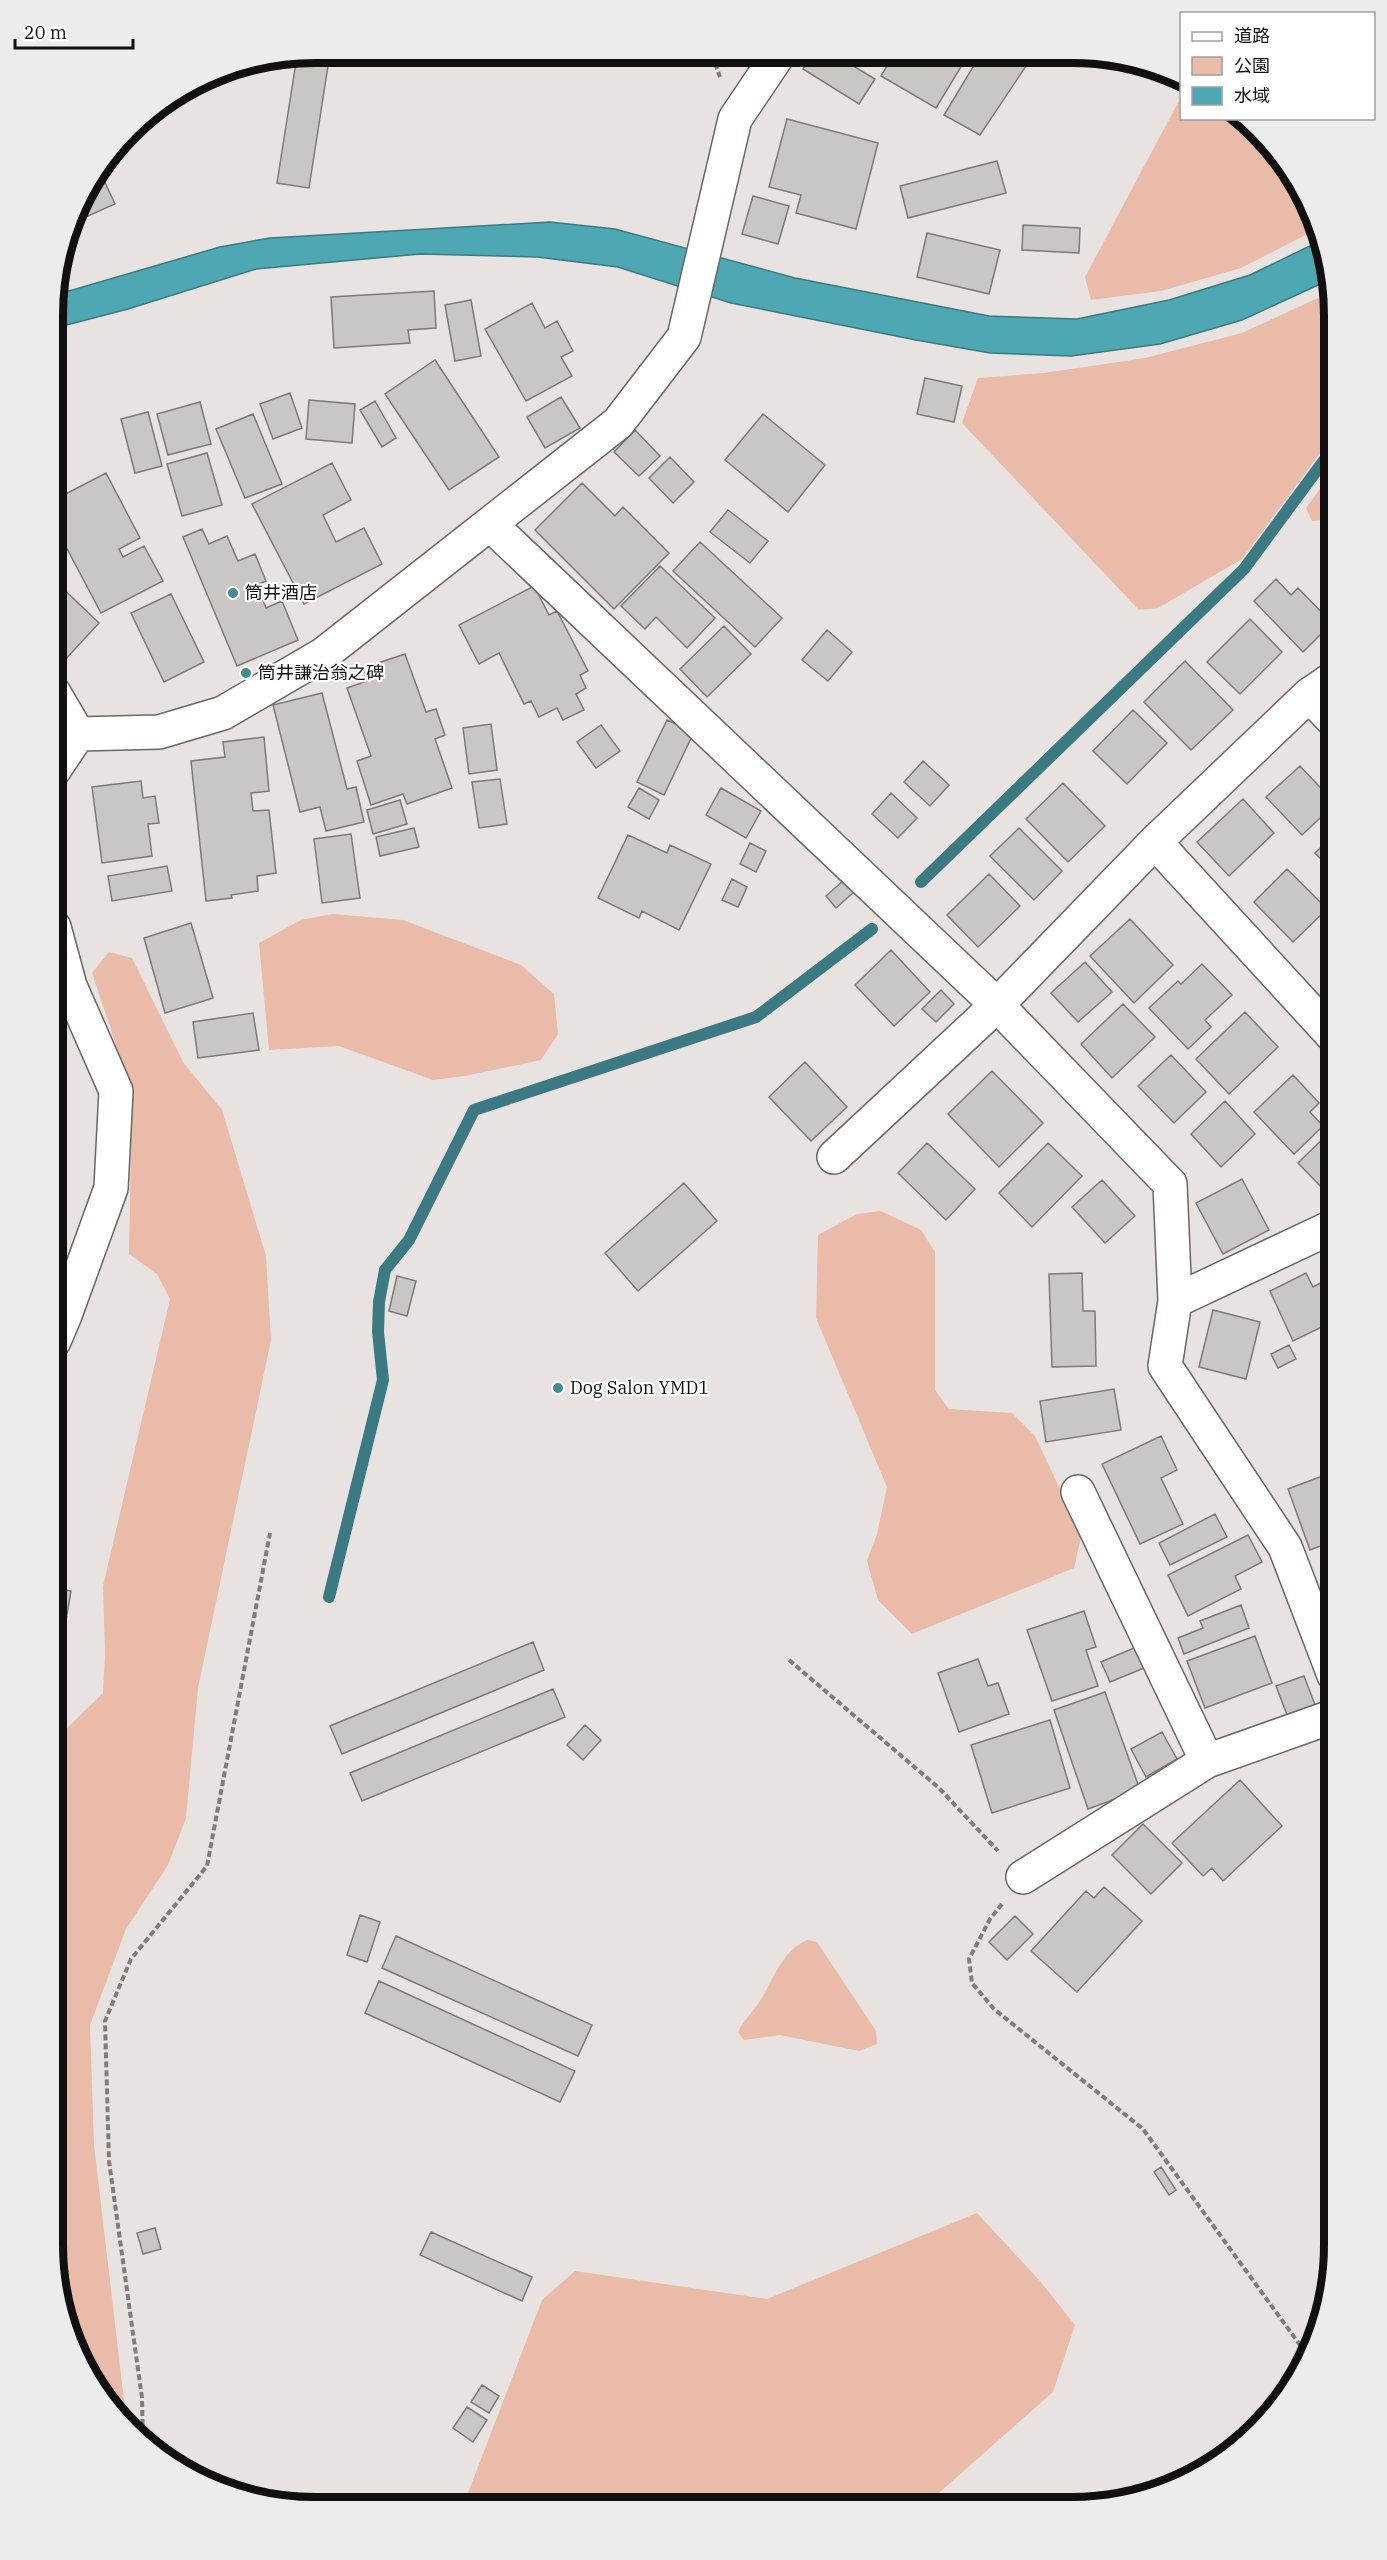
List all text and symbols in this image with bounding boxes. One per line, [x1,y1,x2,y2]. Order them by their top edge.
scale bar [15,12,134,50]
legend [1180,12,1375,120]
text: 20 m [24,21,67,44]
text: 道路 [1234,24,1270,47]
text: 公園 [1234,54,1270,77]
text: 水域 [1234,84,1270,107]
place label: 筒井酒店 [245,581,317,604]
marker: 筒井酒店 [226,586,240,600]
place label: 筒井謙治翁之碑 [258,661,384,684]
marker: 筒井謙治翁之碑 [239,666,253,680]
place label: Dog Salon YMD1 [570,1376,709,1399]
marker: Dog Salon YMD1 [551,1381,565,1395]

